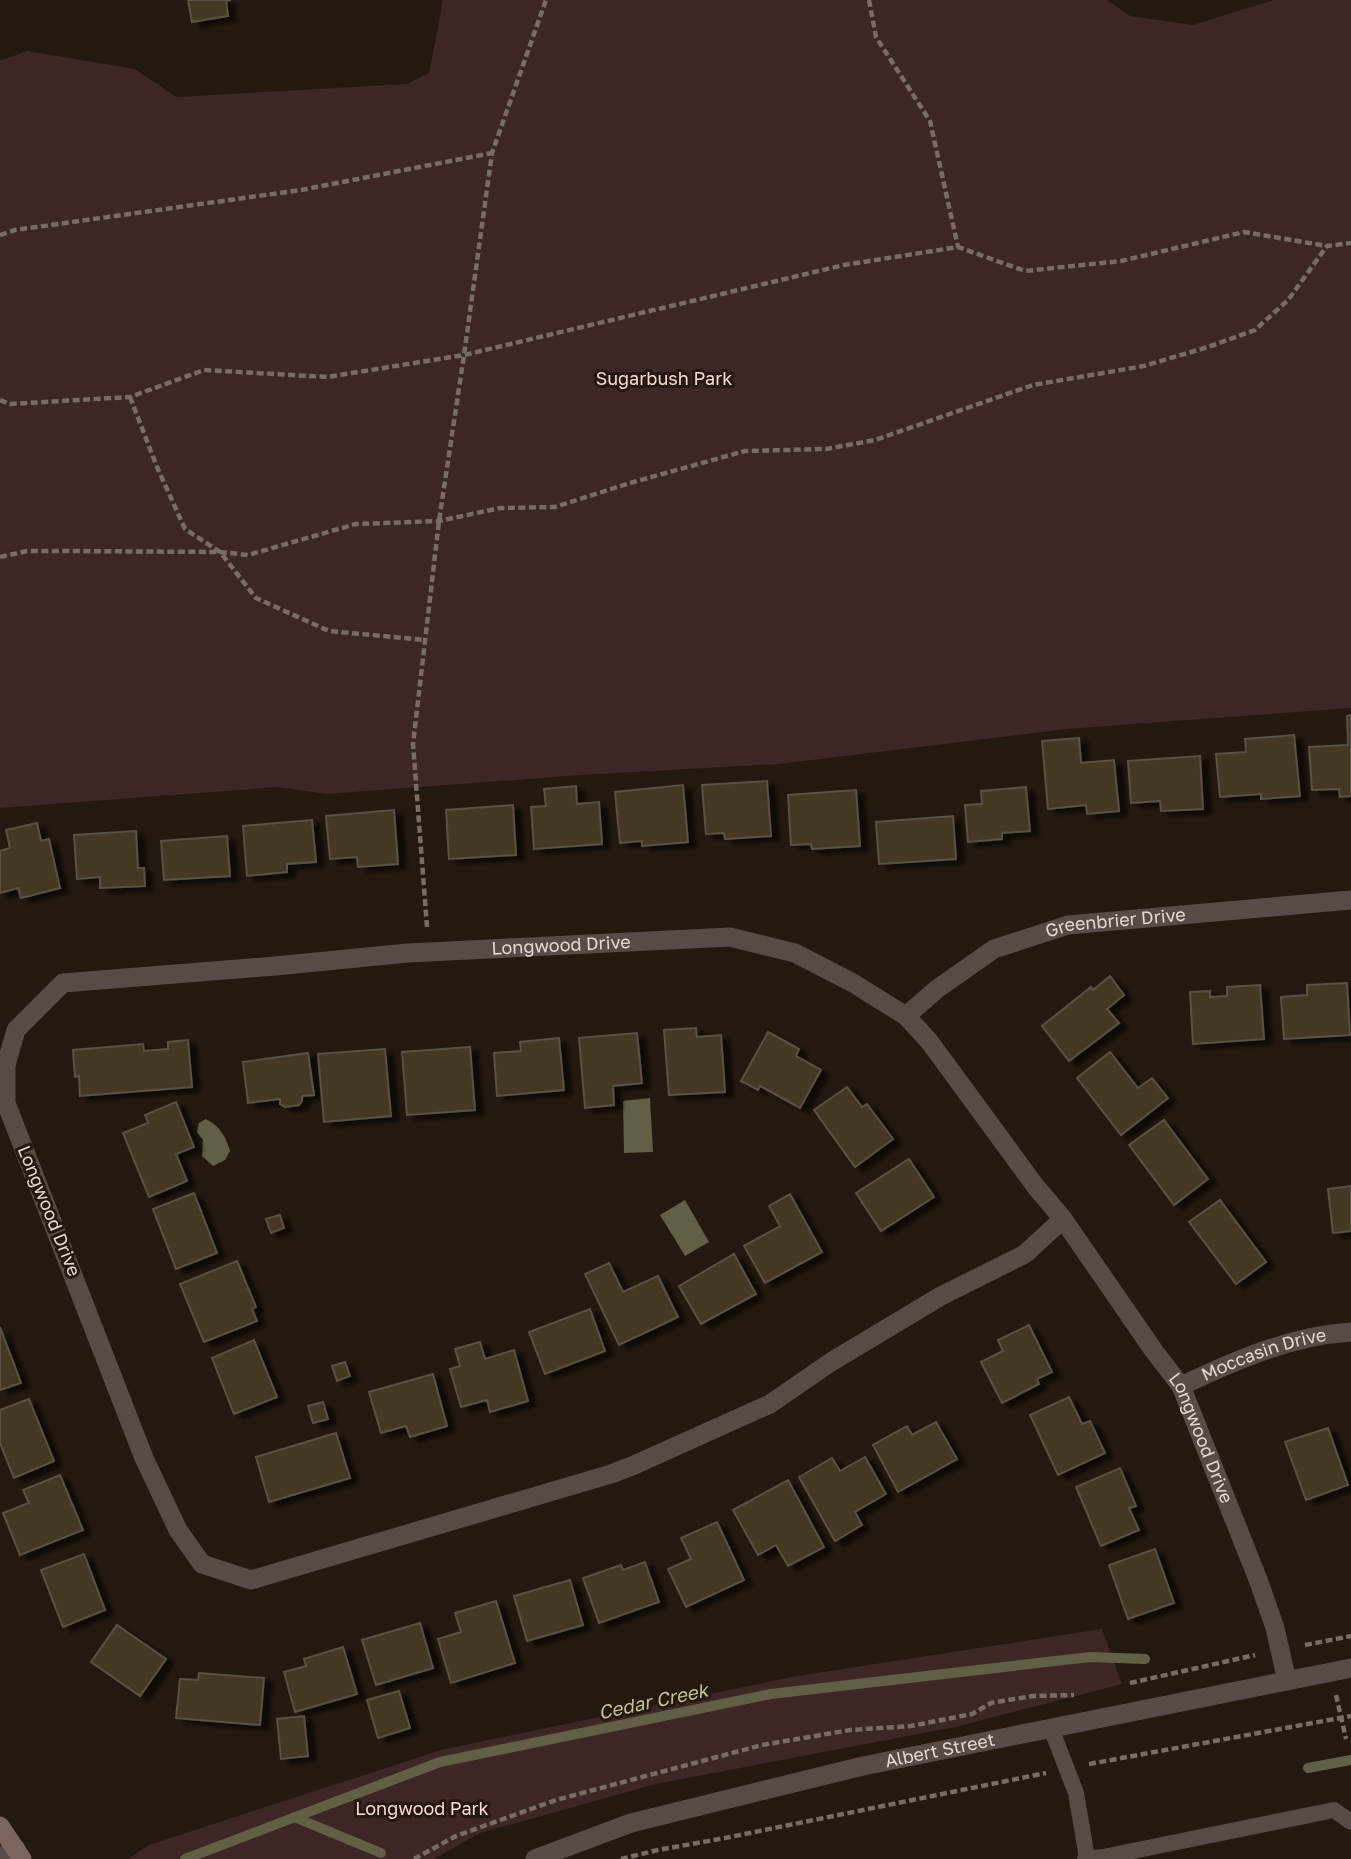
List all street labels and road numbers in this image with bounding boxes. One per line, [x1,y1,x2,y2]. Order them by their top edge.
street label: Greenbrier Drive [1042,903,1186,942]
street label: Longwood Drive [491,930,631,959]
street label: Longwood Drive [14,1142,86,1279]
street label: Moccasin Drive [1198,1323,1328,1385]
street label: Longwood Drive [1165,1368,1239,1506]
street label: Albert Street [883,1728,997,1771]

